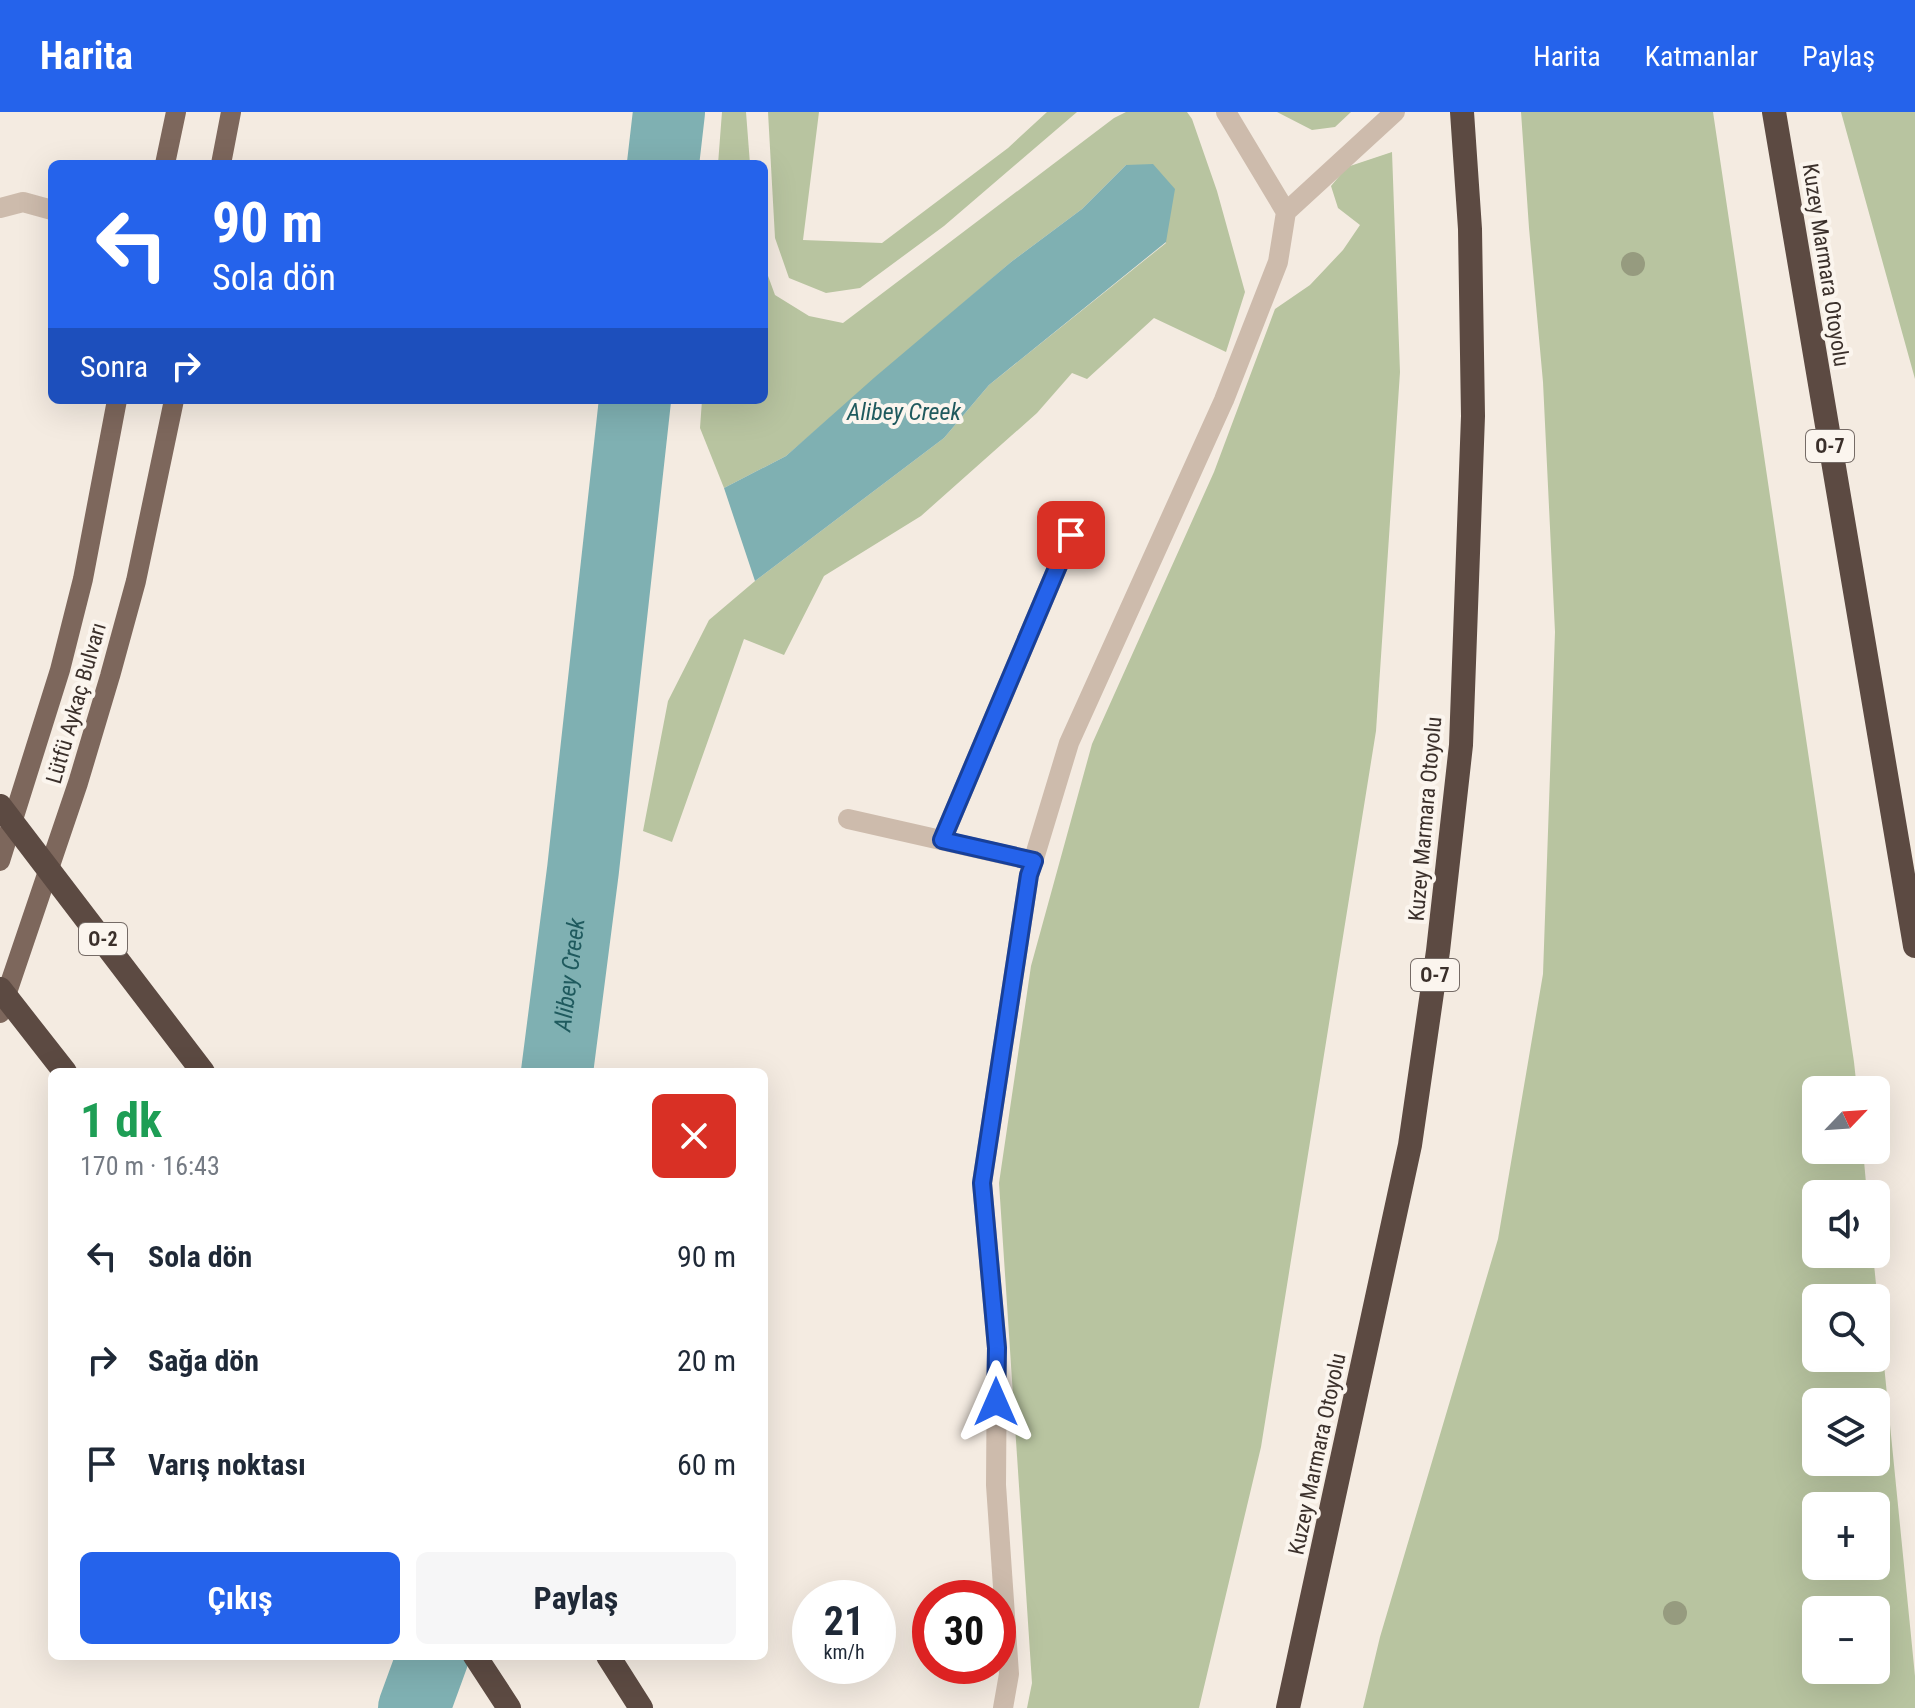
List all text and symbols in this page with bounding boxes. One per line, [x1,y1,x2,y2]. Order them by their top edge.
text: Harita [40,34,133,78]
text: Harita [1533,40,1601,73]
text: Katmanlar [1645,40,1758,73]
text: Paylaş [1802,40,1875,73]
street label: Kuzey Marmara Otoyolu [1798,162,1854,368]
text: 90 m [212,190,323,256]
icon: left [80,192,184,296]
text: Sola dön [212,257,336,299]
icon: right [164,344,208,388]
text: Sonra [80,349,148,384]
water label: Alibey Creek [846,398,961,426]
road number: O-7 [1806,430,1854,462]
pin [1037,501,1105,569]
icon: arrive [1049,513,1093,557]
street label: Lütfü Aykaç Bulvarı [41,620,111,786]
street label: Kuzey Marmara Otoyolu [1404,716,1446,922]
water label: Alibey Creek [548,916,591,1034]
road number: O-2 [79,923,127,955]
road number: O-7 [1411,959,1459,991]
north arrow [1802,1076,1890,1164]
map controls [1802,1076,1890,1684]
text: 1 dk [80,1092,162,1149]
button: close [652,1094,736,1178]
text: 170 m · 16:43 [80,1151,220,1181]
button: sound [1802,1180,1890,1268]
icon: left [80,1234,124,1278]
text: Sola dön [148,1239,252,1274]
text: 90 m [677,1239,736,1274]
button: search [1802,1284,1890,1372]
icon: right [80,1338,124,1382]
text: Sağa dön [148,1343,259,1378]
text: 20 m [677,1343,736,1378]
street label: Kuzey Marmara Otoyolu [1283,1351,1351,1557]
position arrow [954,1360,1038,1444]
button: layers [1802,1388,1890,1476]
icon: arrive [80,1442,124,1486]
text: Varış noktası [148,1447,306,1482]
text: 60 m [677,1447,736,1482]
button: + [1802,1492,1890,1580]
button: Çıkış [80,1552,400,1644]
button: Paylaş [416,1552,736,1644]
speed limit sign: 30 [912,1580,1016,1684]
button: − [1802,1596,1890,1684]
text: 21 [824,1598,864,1645]
text: km/h [823,1640,865,1664]

